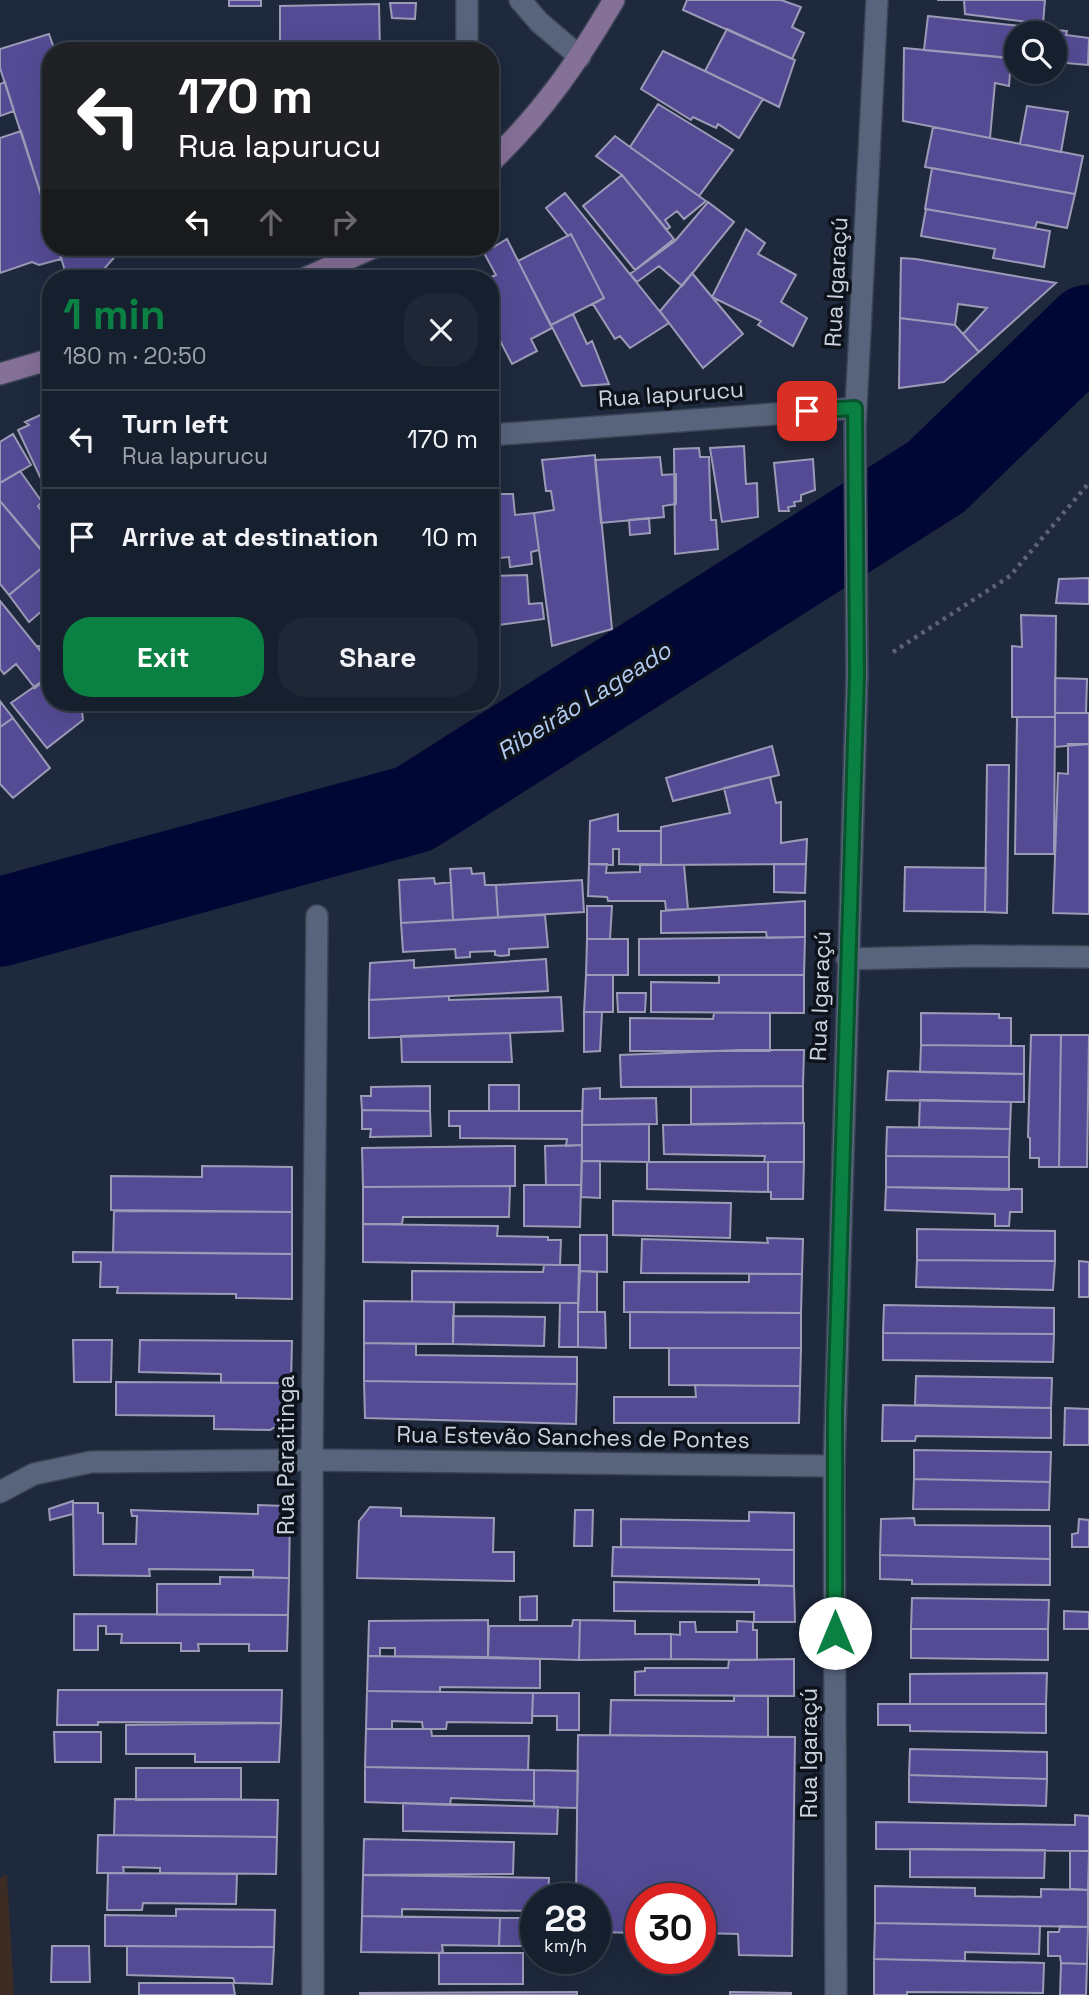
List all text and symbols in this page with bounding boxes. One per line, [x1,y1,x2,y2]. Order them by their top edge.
map controls [1004,21,1067,84]
button: search [1004,21,1067,84]
text: 170 m [178,65,313,127]
icon: left [63,70,154,161]
text: Rua Iapurucu [178,126,381,166]
icon: left [179,203,217,241]
icon: ahead [252,203,290,241]
icon: right [325,203,363,241]
street label: Rua Igaraçú [818,216,854,348]
text: 1 min [63,288,166,341]
button: close [404,293,478,367]
text: 180 m · 20:50 [63,341,206,371]
street label: Rua Iapurucu [597,374,745,414]
pin [777,381,837,441]
icon: arrive [788,392,826,430]
text: Turn left [122,407,229,441]
icon: left [63,420,101,458]
text: 170 m [407,422,478,456]
text: Rua Iapurucu [122,441,268,471]
icon: arrive [63,518,101,556]
text: Arrive at destination [122,520,379,554]
text: 10 m [421,520,478,554]
button: Exit [63,617,264,697]
button: Share [278,617,478,697]
water label: Ribeirão Lageado [491,634,678,767]
street label: Rua Igaraçú [803,930,837,1062]
street label: Rua Paraitinga [271,1375,301,1535]
street label: Rua Estevão Sanches de Pontes [396,1419,750,1455]
position arrow [798,1596,872,1670]
street label: Rua Igaraçú [794,1688,824,1818]
speed limit sign: 30 [625,1883,716,1974]
text: 28 [545,1897,586,1941]
text: km/h [544,1934,587,1957]

